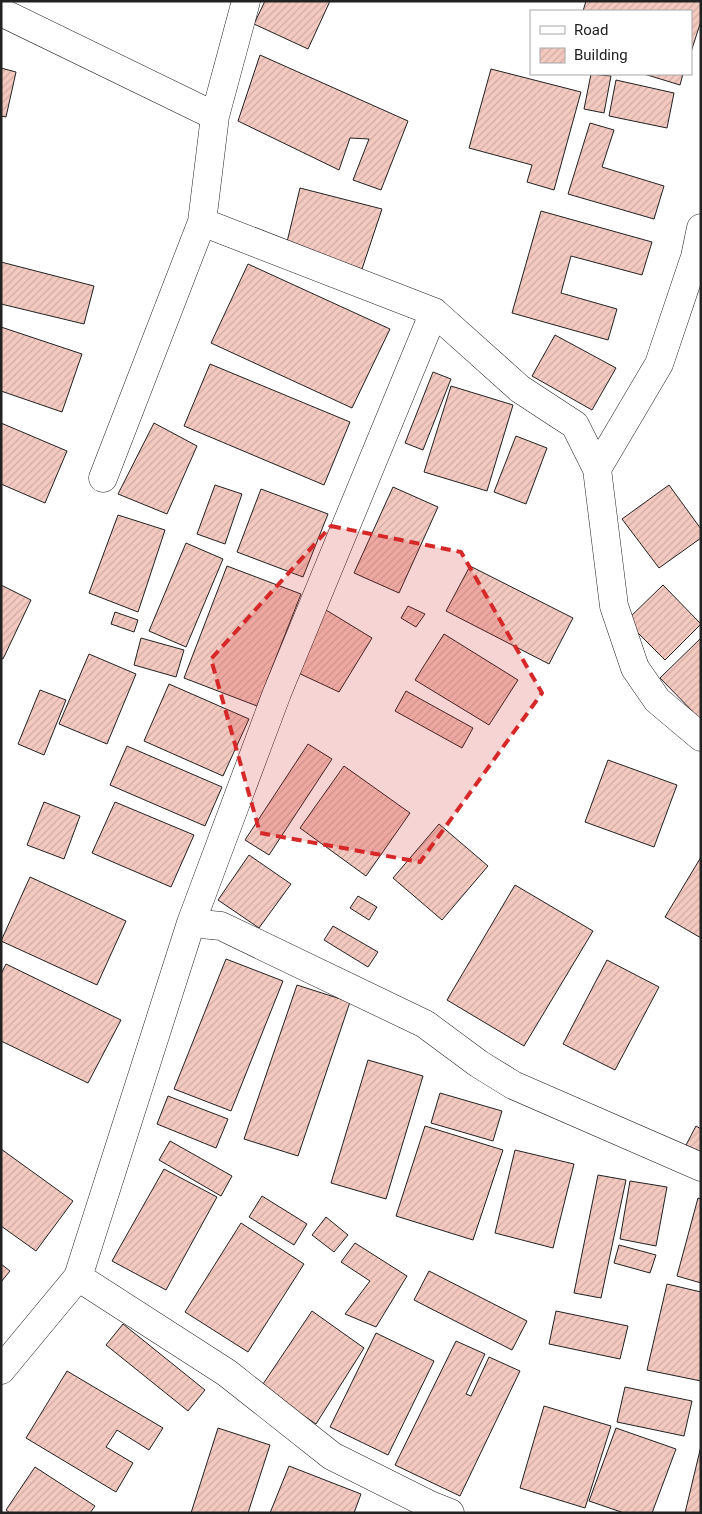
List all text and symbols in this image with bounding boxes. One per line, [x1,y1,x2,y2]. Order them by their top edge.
legend [530,10,692,75]
text: Road [574,21,608,39]
text: Building [574,46,628,64]

